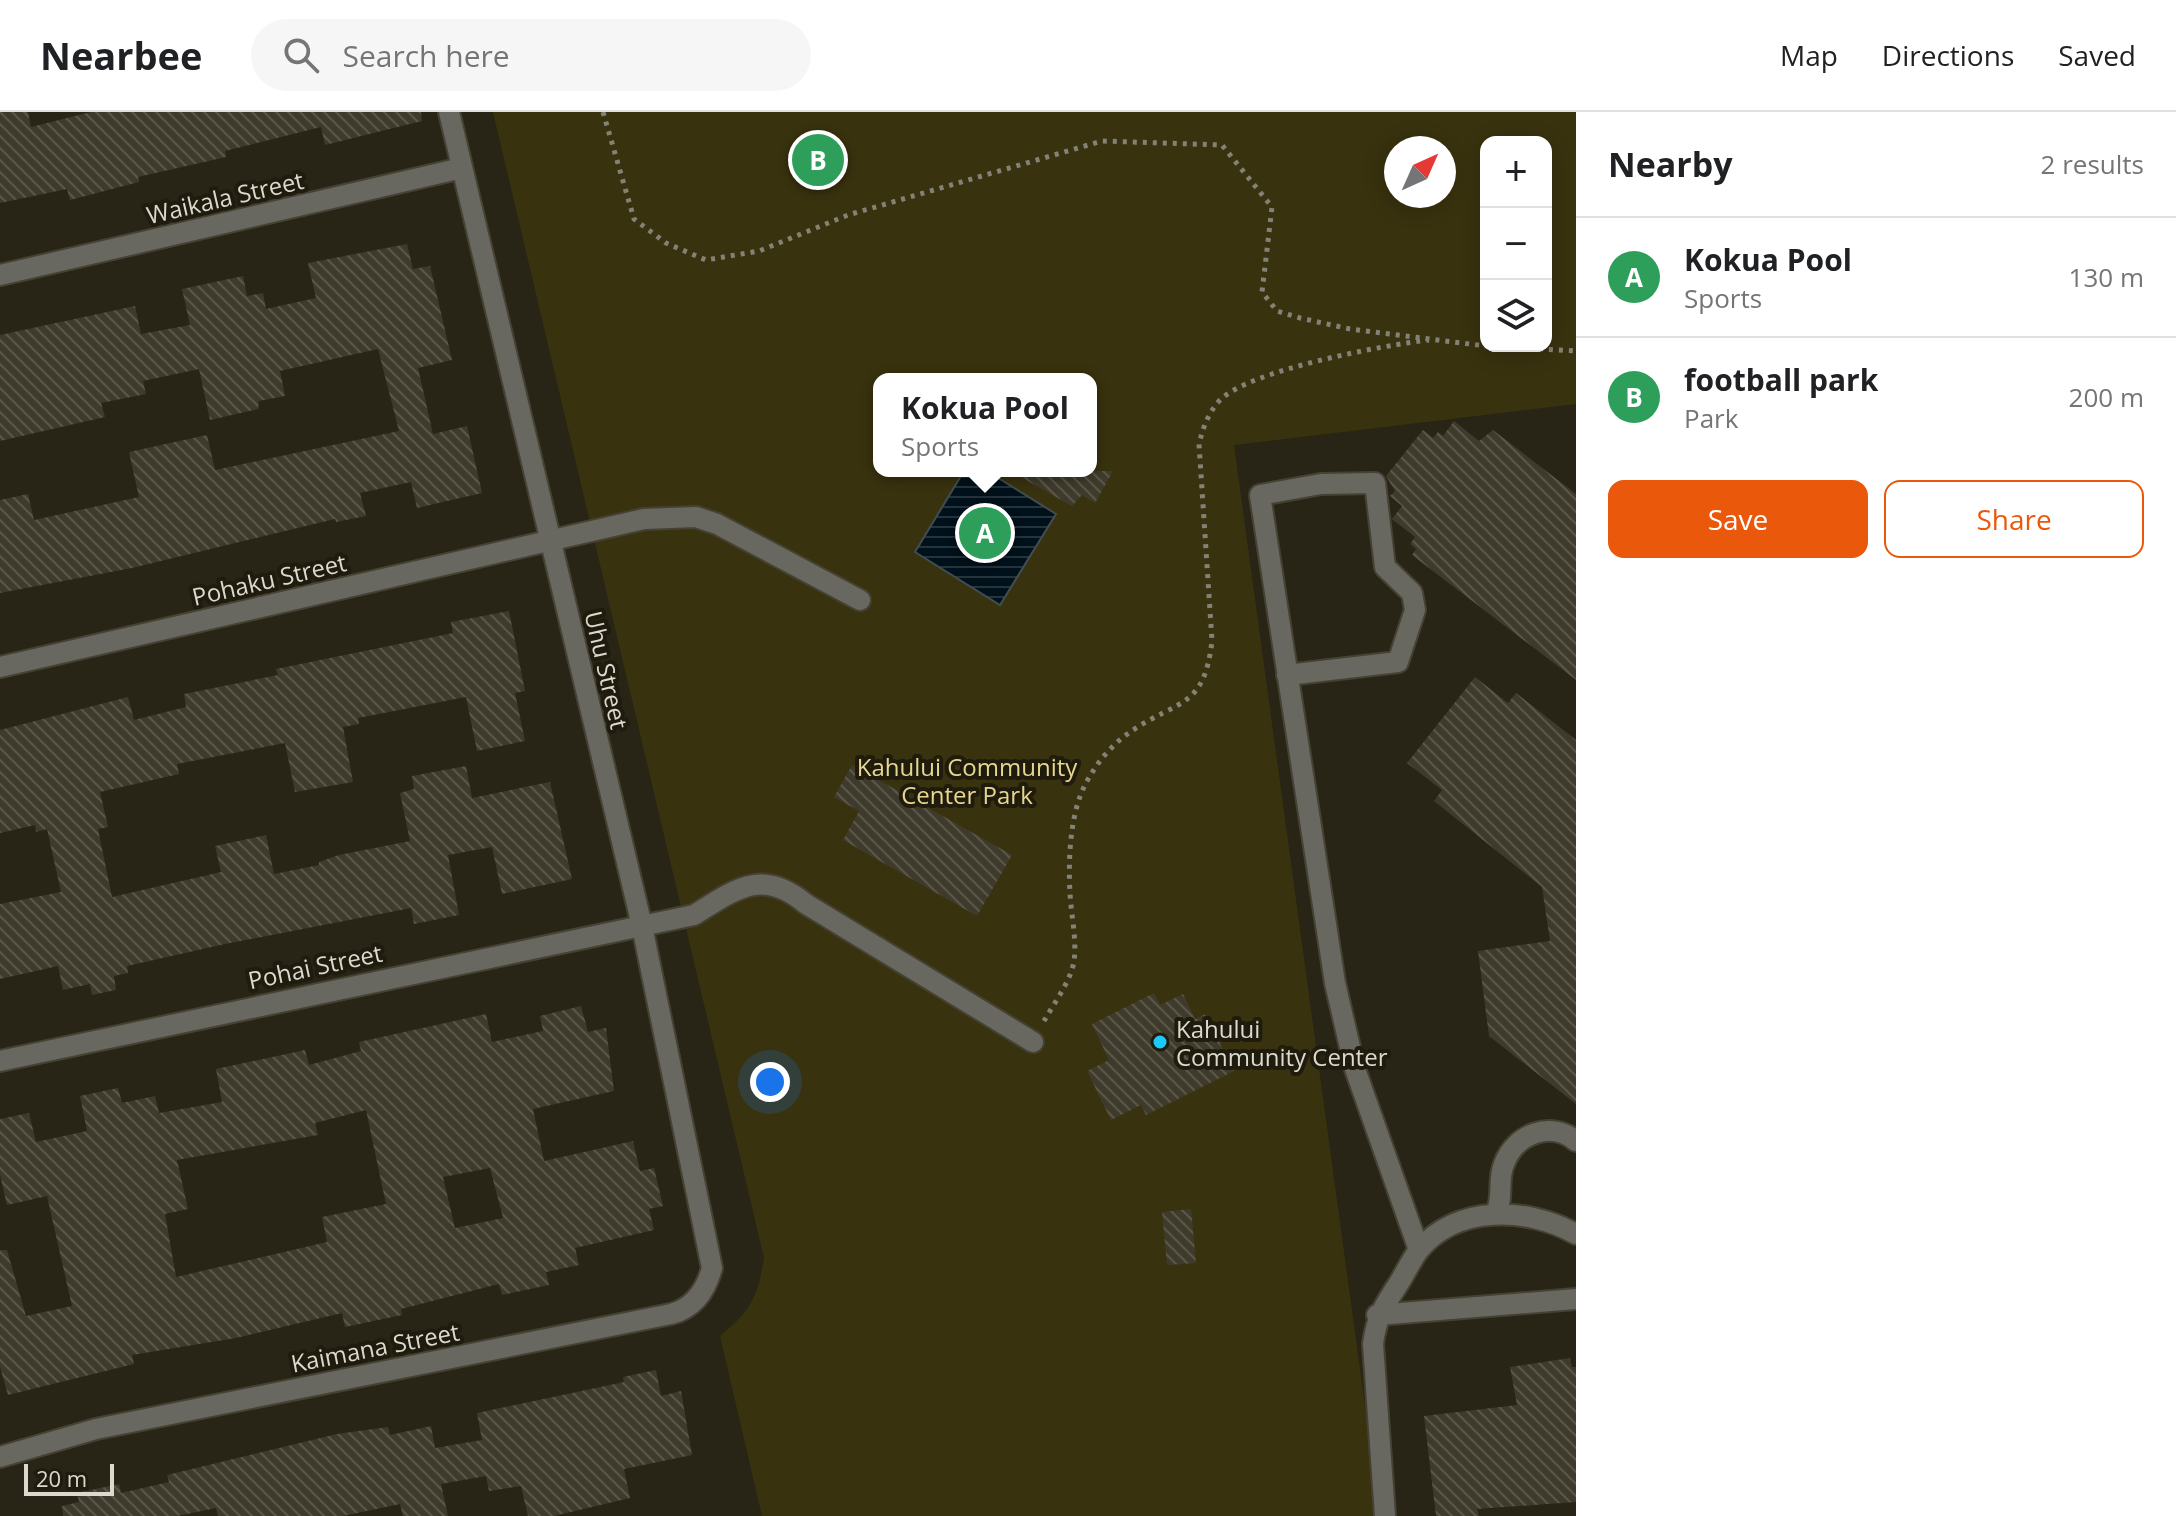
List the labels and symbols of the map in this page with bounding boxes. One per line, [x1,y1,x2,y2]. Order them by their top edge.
pin: B [792,130,844,190]
north arrow [1384,136,1456,208]
street label: Waikala Street [143,163,307,231]
pin: A [959,503,1011,563]
street label: Pohaku Street [189,545,349,613]
street label: Uhu Street [577,608,637,732]
park label: Kahului Community Center Park [857,750,1078,811]
street label: Pohai Street [245,936,385,996]
place label: Kahului Community Center [1176,1012,1388,1073]
marker: Kahului Community Center [1151,1033,1169,1051]
your location [750,1062,790,1102]
street label: Kaimana Street [288,1314,462,1380]
scale bar [24,1460,114,1496]

